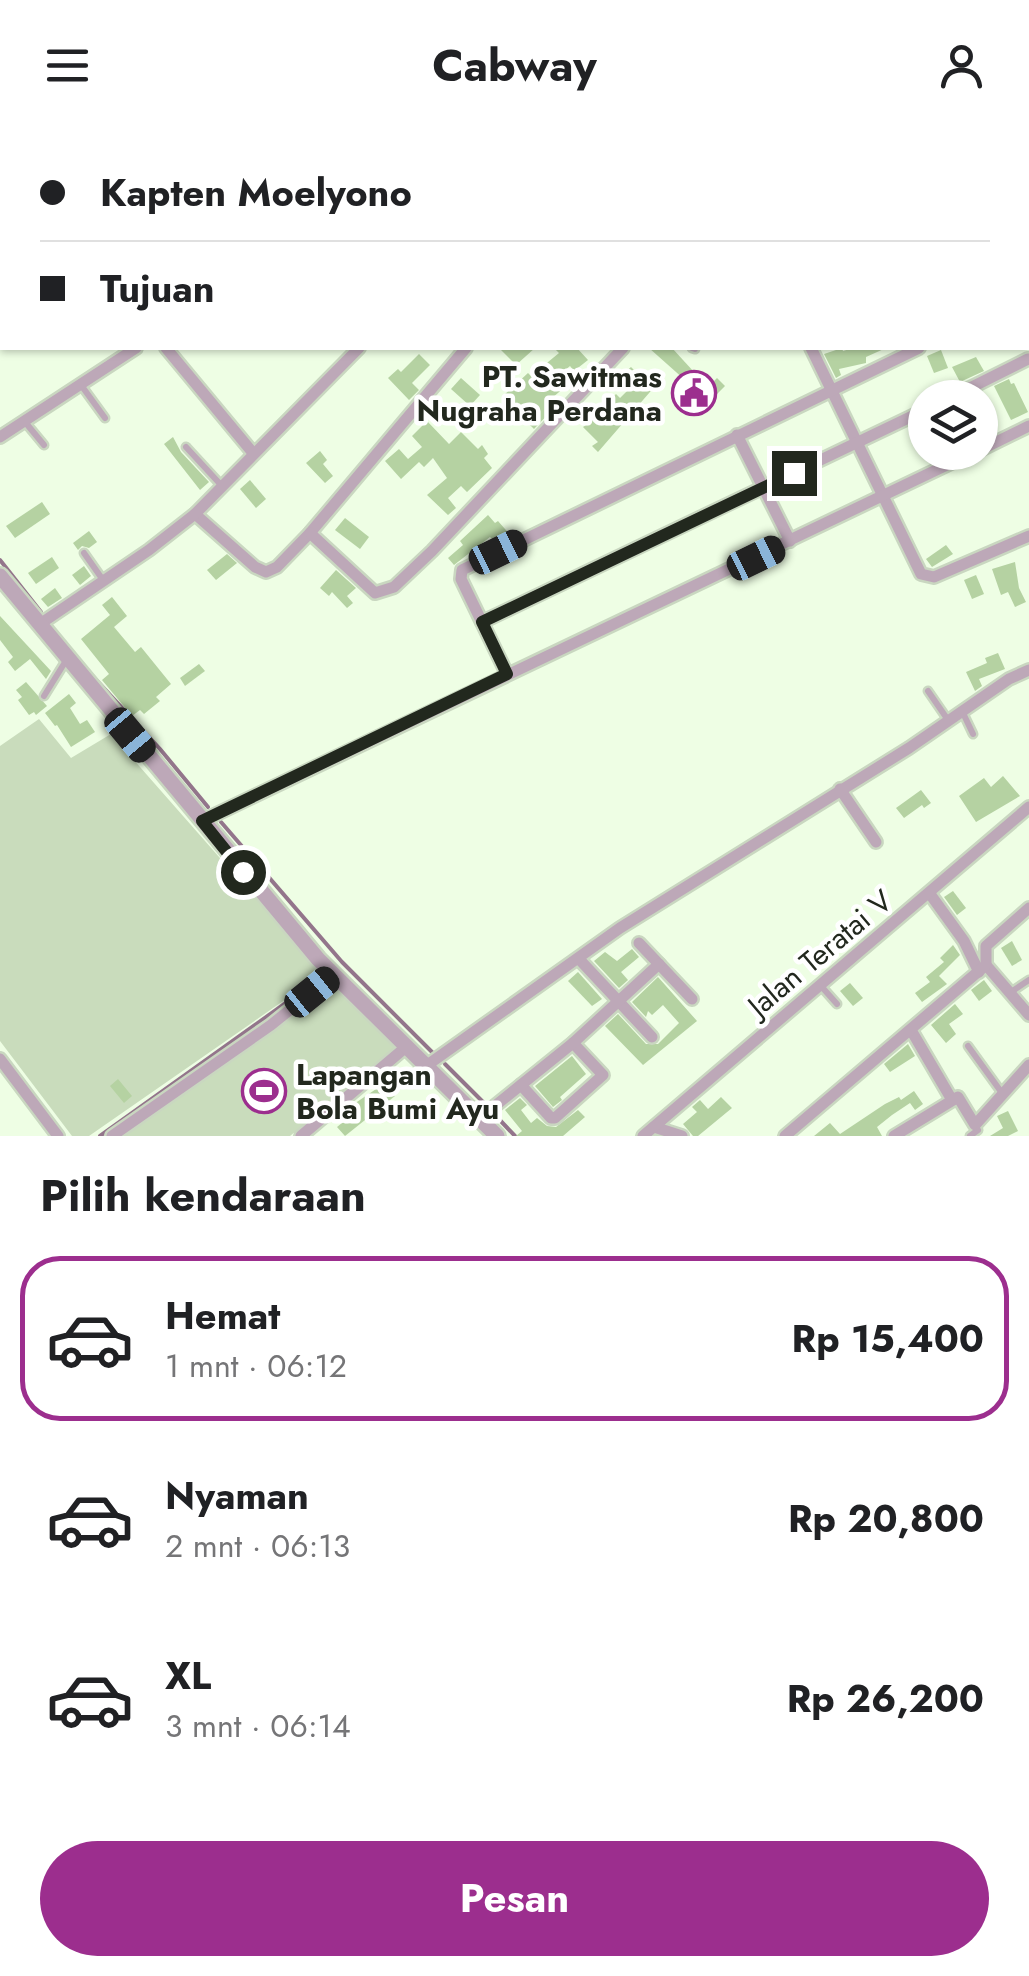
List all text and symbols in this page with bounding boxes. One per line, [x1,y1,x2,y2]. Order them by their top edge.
text: Cabway [432,33,597,98]
icon: menu [40,38,95,93]
icon: person [934,38,989,93]
text: Kapten Moelyono [100,165,412,220]
text: Tujuan [100,261,215,316]
place label: PT. Sawitmas Nugraha Perdana [416,355,662,432]
public building icon: PT. Sawitmas Nugraha Perdana [671,370,717,416]
map controls [908,380,998,470]
button: layers [908,380,998,470]
route end [772,451,817,496]
car [464,525,532,579]
car [722,531,790,585]
car [99,702,161,768]
route start [221,850,266,895]
street label: Jalan Teratai V [735,879,902,1029]
car [279,961,345,1023]
place label: Lapangan Bola Bumi Ayu [296,1053,499,1130]
sports icon: Lapangan Bola Bumi Ayu [241,1068,287,1114]
text: Pilih kendaraan [40,1163,366,1228]
text: Hemat [165,1288,280,1343]
icon: car [45,1294,135,1384]
text: Rp 15,400 [792,1311,984,1366]
text: 1 mnt · 06:12 [165,1343,347,1389]
text: Nyaman [165,1468,309,1523]
icon: car [45,1474,135,1564]
text: Rp 20,800 [788,1491,984,1546]
text: 2 mnt · 06:13 [165,1523,350,1569]
text: XL [165,1648,211,1703]
icon: car [45,1654,135,1744]
text: Rp 26,200 [787,1671,984,1726]
text: 3 mnt · 06:14 [165,1703,351,1749]
button: Pesan [40,1841,989,1956]

